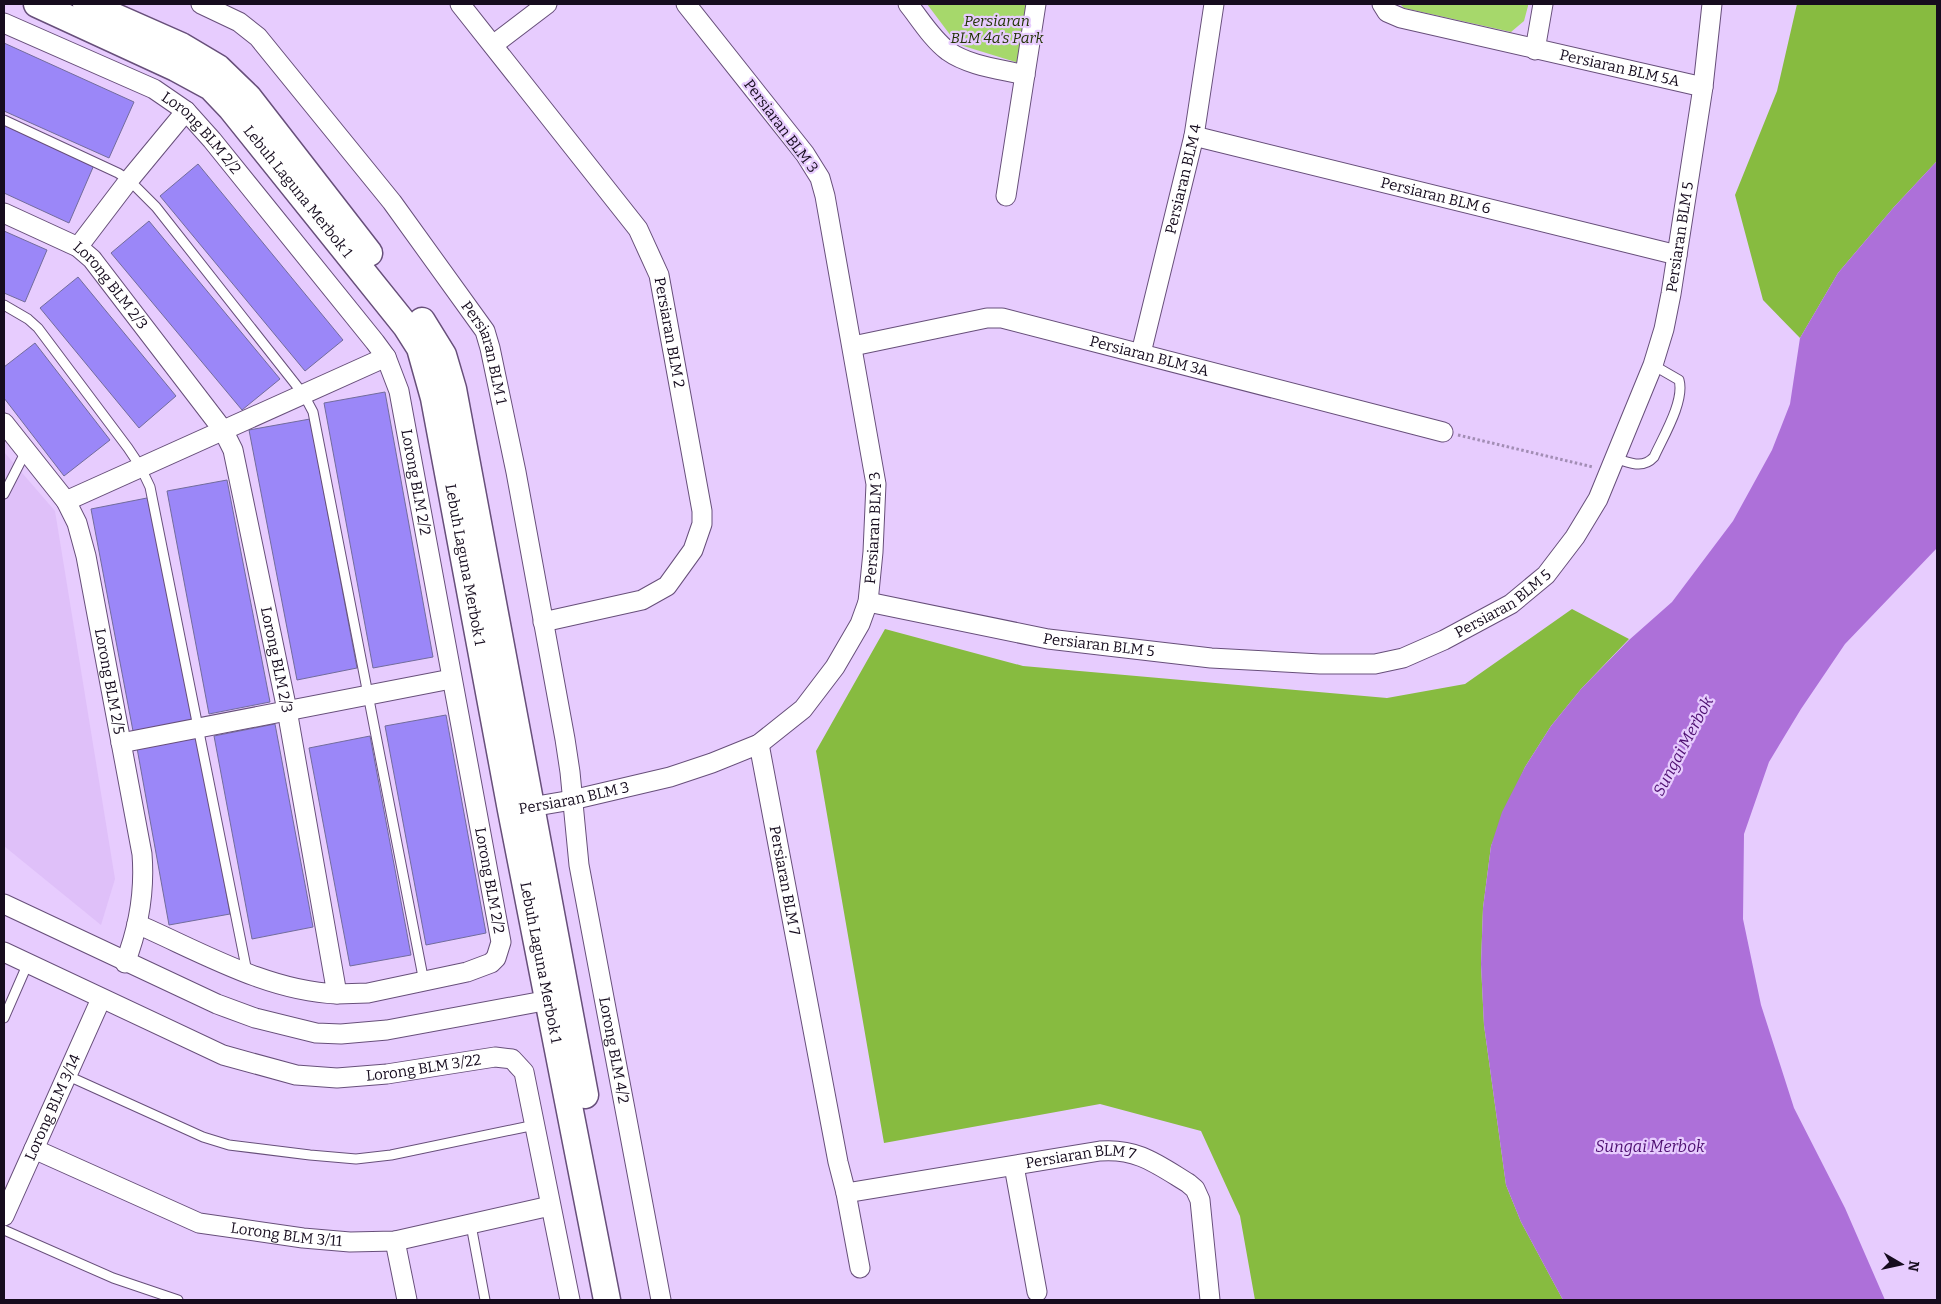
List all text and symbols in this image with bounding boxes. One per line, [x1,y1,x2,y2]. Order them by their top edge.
park label: Persiaran BLM 4a's Park [950,12,1044,47]
street label: Persiaran BLM 5A [1558,46,1682,90]
street label: Persiaran BLM 3 [740,76,822,176]
street label: Lorong BLM 2/2 [158,88,245,178]
street label: Lebuh Laguna Merbok 1 [240,122,356,261]
street label: Persiaran BLM 4 [1161,123,1205,236]
street label: Persiaran BLM 6 [1379,173,1493,218]
street label: Persiaran BLM 5 [1662,180,1697,294]
street label: Lorong BLM 2/3 [70,238,152,333]
street label: Persiaran BLM 2 [651,276,688,389]
street label: Persiaran BLM 1 [457,297,511,406]
street label: Persiaran BLM 3A [1088,332,1211,380]
street label: Lorong BLM 2/2 [397,428,435,537]
street label: Persiaran BLM 3 [861,470,885,585]
street label: Lebuh Laguna Merbok 1 [441,482,489,647]
street label: Persiaran BLM 5 [1452,566,1555,641]
street label: Lorong BLM 2/3 [257,605,296,715]
street label: Lorong BLM 2/5 [91,627,128,736]
street label: Persiaran BLM 5 [1042,629,1156,660]
water label: Sungai Merbok [1649,693,1717,799]
street label: Persiaran BLM 3 [517,778,631,818]
street label: Persiaran BLM 7 [766,824,804,937]
street label: Lorong BLM 2/2 [471,826,508,935]
street label: Lebuh Laguna Merbok 1 [516,880,565,1045]
street label: Lorong BLM 4/2 [595,995,633,1105]
street label: Lorong BLM 3/22 [365,1050,482,1085]
street label: Lorong BLM 3/14 [21,1051,84,1163]
water label: Sungai Merbok [1595,1137,1705,1156]
street label: Persiaran BLM 7 [1024,1141,1138,1172]
street label: Lorong BLM 3/11 [230,1219,343,1250]
north arrow [1876,1239,1926,1289]
text: N [1904,1259,1923,1273]

